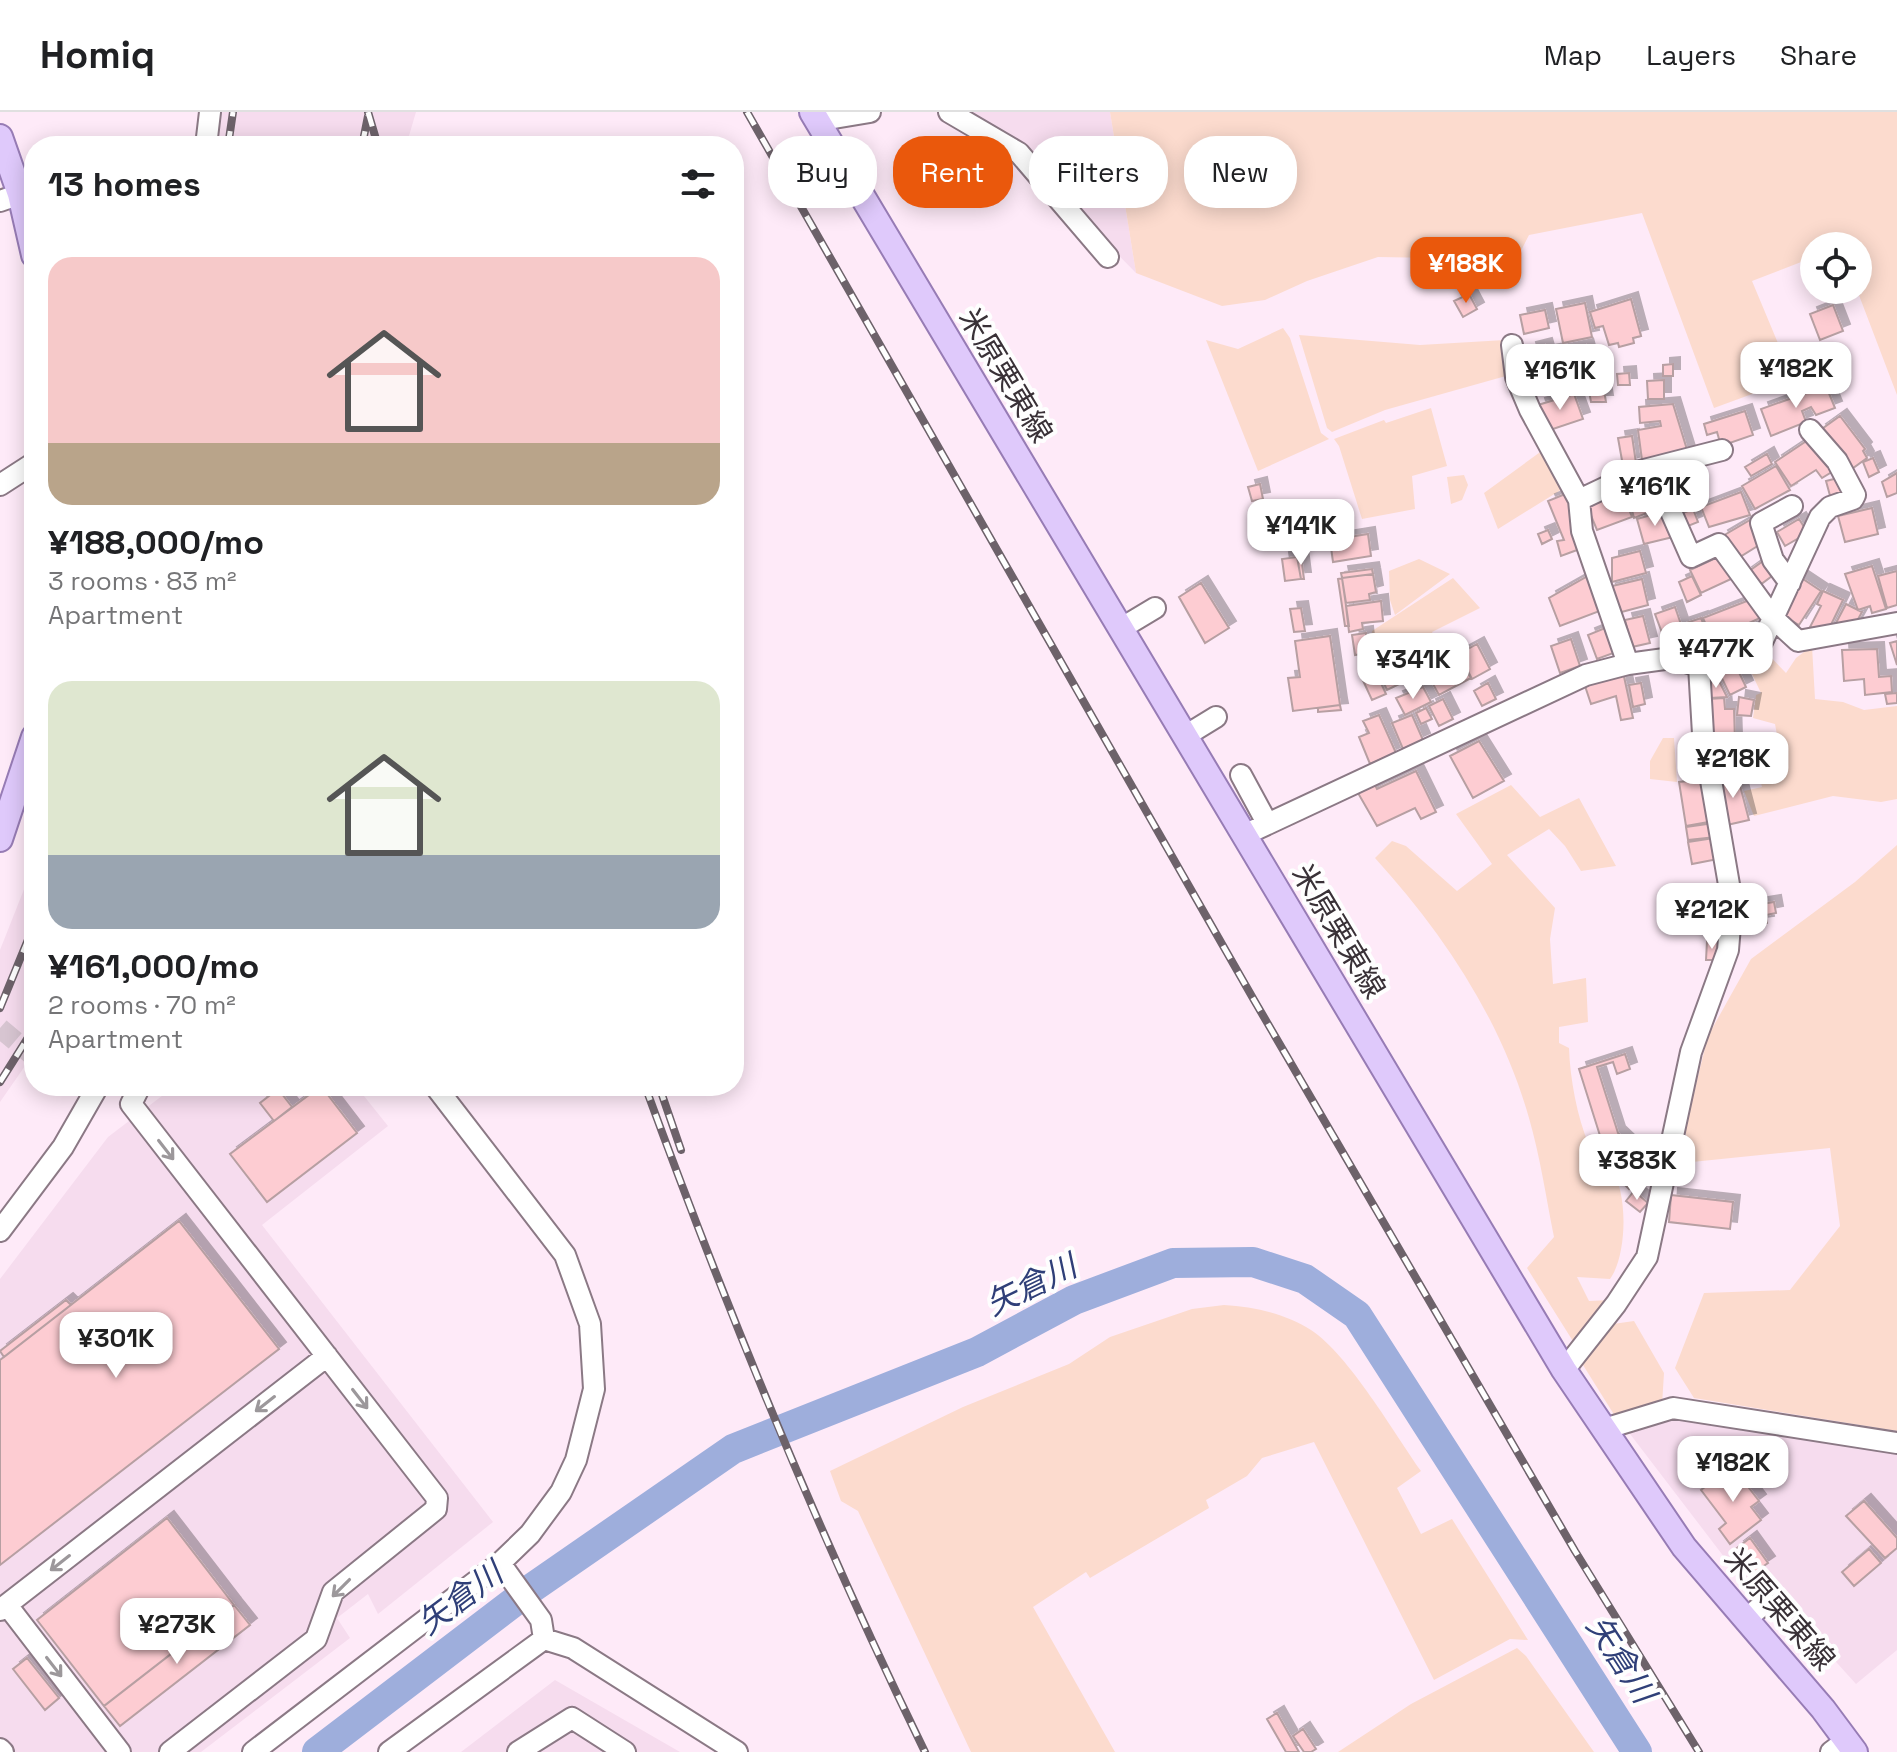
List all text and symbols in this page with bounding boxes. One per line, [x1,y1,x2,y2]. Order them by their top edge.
text: Homiq [40,31,155,79]
text: Map [1544,37,1602,73]
text: Layers [1646,37,1736,73]
text: Share [1780,37,1857,73]
chip: Buy [768,136,877,208]
chip: Rent [893,136,1013,208]
chip: Filters [1029,136,1168,208]
chip: New [1184,136,1297,208]
icon: filters [676,162,720,206]
text: 13 homes [48,163,201,206]
map controls [1800,232,1872,304]
button: locate [1800,232,1872,304]
pin: ¥188K [1410,237,1522,305]
text: ¥188K [1428,246,1504,280]
street label: 米原栗東線 [951,301,1061,449]
icon: home [312,309,456,453]
pin: ¥182K [1740,342,1852,410]
pin: ¥161K [1504,344,1616,412]
text: ¥182K [1758,351,1834,385]
text: ¥161K [1524,353,1596,387]
pin: ¥161K [1599,460,1711,528]
text: ¥161K [1619,469,1691,503]
pin: ¥141K [1245,499,1357,567]
text: ¥141K [1265,508,1337,542]
text: ¥188,000/mo [48,521,264,564]
text: 3 rooms · 83 m² [48,564,237,598]
text: Apartment [48,598,183,632]
pin: ¥477K [1660,622,1772,690]
text: ¥477K [1678,631,1754,665]
pin: ¥341K [1357,633,1469,701]
text: ¥341K [1375,642,1451,676]
pin: ¥218K [1677,732,1789,800]
icon: home [312,733,456,877]
text: ¥218K [1695,741,1771,775]
street label: 米原栗東線 [1284,857,1394,1005]
pin: ¥212K [1656,883,1768,951]
text: ¥212K [1674,892,1750,926]
text: ¥161,000/mo [48,945,259,988]
text: 2 rooms · 70 m² [48,988,236,1022]
text: Apartment [48,1022,183,1056]
pin: ¥383K [1581,1134,1693,1202]
one-way arrow [158,1139,175,1160]
text: ¥383K [1597,1143,1677,1177]
water label: 矢倉川 [979,1245,1086,1324]
pin: ¥301K [60,1312,172,1380]
text: ¥301K [78,1321,154,1355]
one-way arrow [352,1388,369,1409]
one-way arrow [255,1395,276,1412]
pin: ¥182K [1677,1436,1789,1504]
text: ¥182K [1695,1445,1771,1479]
street label: 米原栗東線 [1716,1540,1844,1678]
water label: 矢倉川 [410,1551,513,1643]
one-way arrow [50,1555,71,1572]
one-way arrow [331,1578,351,1597]
pin: ¥273K [121,1598,233,1666]
text: ¥273K [138,1607,216,1641]
water label: 矢倉川 [1578,1608,1666,1713]
one-way arrow [46,1656,63,1677]

